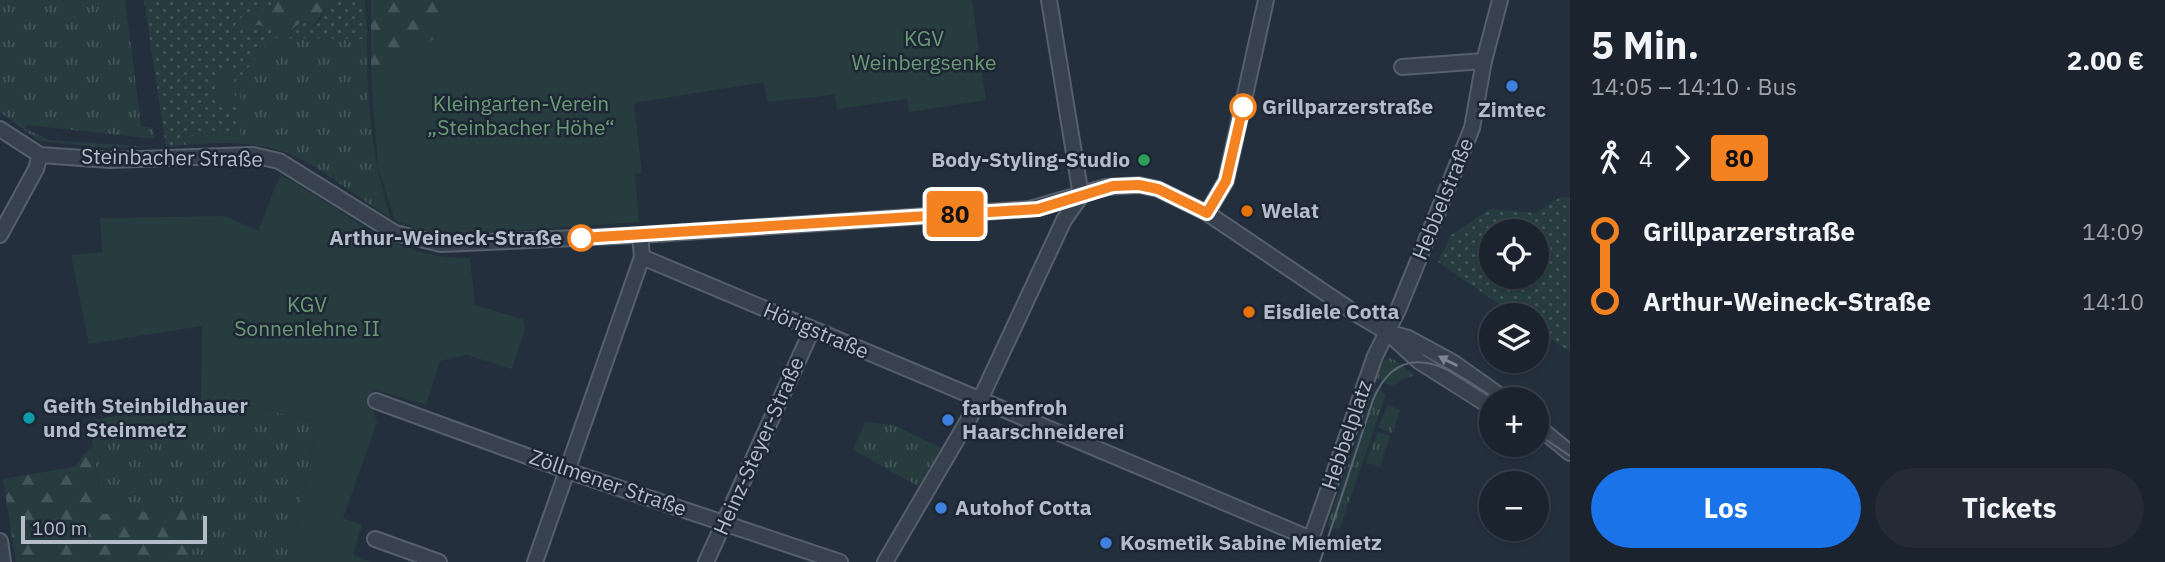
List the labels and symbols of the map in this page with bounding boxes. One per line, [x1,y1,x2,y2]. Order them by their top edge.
park label: KGV Weinbergsenke [851,24,997,76]
marker: Zimtec [1504,78,1520,94]
park label: Kleingarten-Verein „Steinbacher Höhe“ [427,89,615,141]
place label: Grillparzerstraße [1262,92,1433,120]
marker: Grillparzerstraße [1230,94,1256,120]
place label: Zimtec [1478,95,1546,123]
street label: Hebbelstraße [1405,133,1479,264]
street label: Steinbacher Straße [81,141,263,173]
place label: Body-Styling-Studio [931,145,1130,173]
marker: Body-Styling-Studio [1136,152,1152,168]
line badge: 80 [923,191,986,237]
place label: Welat [1261,196,1319,224]
marker: Welat [1239,203,1255,219]
place label: Arthur-Weineck-Straße [329,223,562,251]
marker: Arthur-Weineck-Straße [568,225,594,251]
park label: KGV Sonnenlehne II [234,290,380,342]
street label: Hörigstraße [759,295,873,365]
place label: Eisdiele Cotta [1263,297,1399,325]
marker: Eisdiele Cotta [1241,304,1257,320]
street label: Heinz-Steyer-Straße [706,352,810,539]
one-way arrow [1438,355,1458,366]
street label: Hebbelplatz [1314,376,1378,493]
place label: Geith Steinbildhauer und Steinmetz [43,391,248,443]
place label: farbenfroh Haarschneiderei [962,393,1125,445]
marker: Geith Steinbildhauer und Steinmetz [21,410,37,426]
marker: farbenfroh Haarschneiderei [940,412,956,428]
street label: Zöllmener Straße [526,442,691,522]
place label: Autohof Cotta [955,493,1092,521]
marker: Autohof Cotta [933,500,949,516]
scale bar [21,513,206,545]
place label: Kosmetik Sabine Miemietz [1120,528,1382,556]
marker: Kosmetik Sabine Miemietz [1098,535,1114,551]

